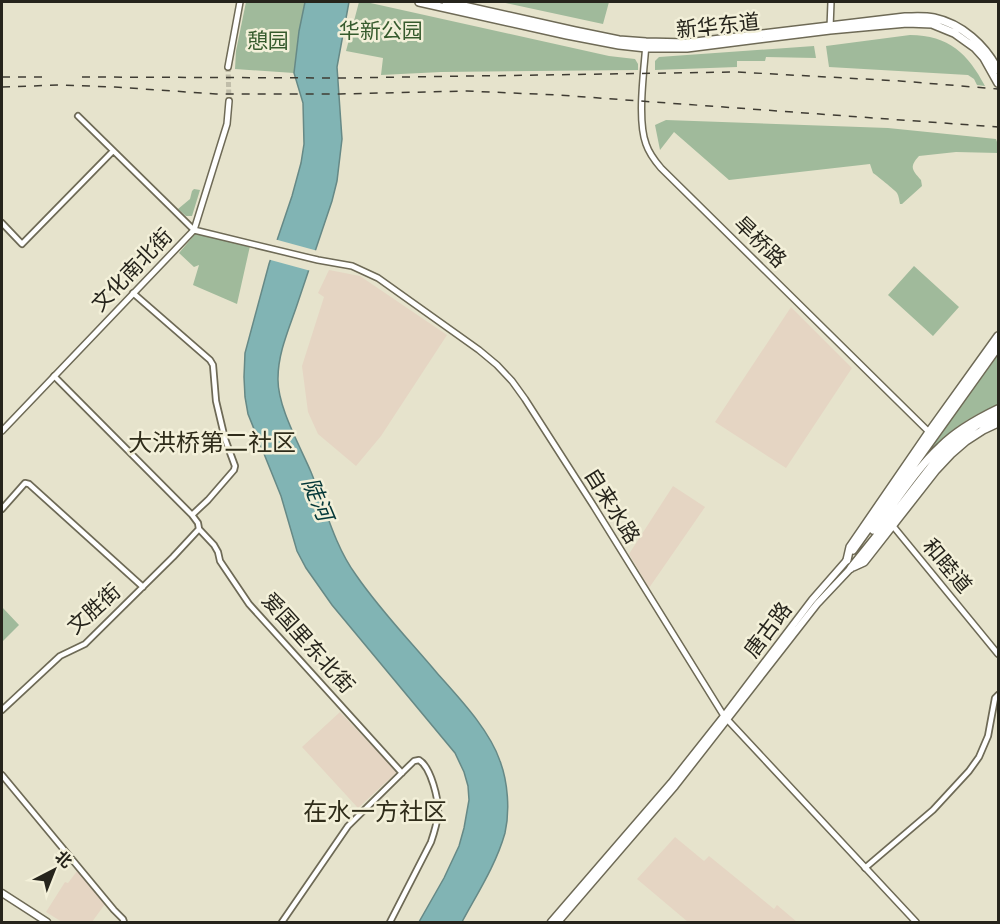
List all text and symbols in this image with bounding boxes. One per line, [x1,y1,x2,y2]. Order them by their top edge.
street label: 新华东道 [675,8,761,43]
park label: 华新公园 [339,17,423,44]
park label: 憩园 [247,27,289,54]
street label: 旱桥路 [728,210,792,273]
street label: 文化南北街 [85,223,178,317]
district label: 大洪桥第二社区 [128,427,296,458]
street label: 自来水路 [579,463,646,549]
water label: 陡河 [297,473,341,528]
street label: 和睦道 [917,533,978,598]
street label: 文胜街 [61,578,126,640]
street label: 爱国里东北街 [256,587,361,699]
street label: 唐古路 [738,596,797,663]
district label: 在水一方社区 [303,796,447,827]
north arrow [24,840,84,900]
text: 北 [51,846,77,872]

